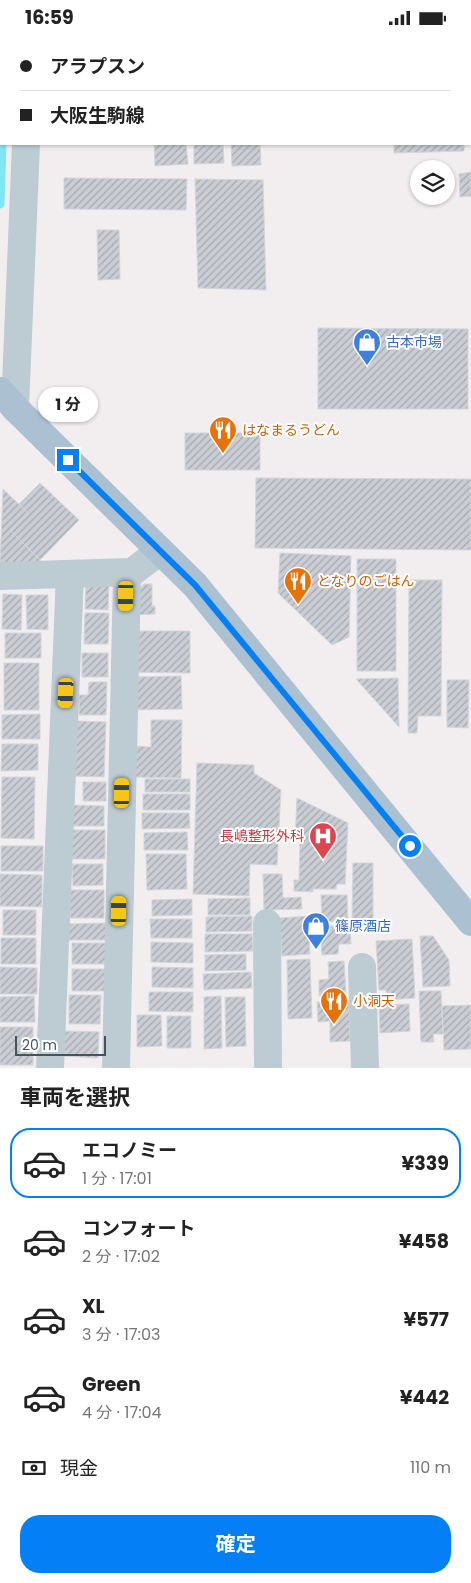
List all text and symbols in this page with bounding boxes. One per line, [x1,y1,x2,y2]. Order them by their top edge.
text: 16:59 [25,4,74,31]
text: アラプスン [50,53,145,80]
text: 大阪生駒線 [50,102,145,129]
map controls [410,160,455,205]
button: layers [410,160,455,205]
shop icon: 古本市場 [352,327,382,366]
place label: 古本市場 [386,332,442,352]
callout: 1 分 [38,387,98,423]
text: 1 分 [55,393,81,416]
restaurant icon: はなまるうどん [208,415,238,454]
place label: はなまるうどん [242,420,340,440]
route end [57,449,79,471]
restaurant icon: となりのごはん [283,566,313,605]
place label: となりのごはん [317,571,415,591]
car [118,581,133,611]
car [57,678,74,708]
car [114,778,129,808]
hospital icon: 長嶋整形外科 [308,821,338,860]
place label: 長嶋整形外科 [220,826,304,846]
route start [399,835,421,857]
car [111,896,126,926]
shop icon: 篠原酒店 [301,911,331,950]
place label: 篠原酒店 [335,916,391,936]
restaurant icon: 小洞天 [319,986,349,1025]
place label: 小洞天 [353,991,395,1011]
scale bar [15,1033,106,1056]
text: 20 m [22,1035,57,1055]
text: 車両を選択 [20,1082,130,1113]
text: エコノミー [82,1137,177,1164]
icon: car [22,1141,67,1186]
text: ¥339 [402,1150,449,1177]
text: 1 分 · 17:01 [82,1167,152,1190]
text: コンフォート [82,1215,195,1242]
icon: car [22,1219,67,1264]
text: ¥458 [399,1228,449,1255]
text: 2 分 · 17:02 [82,1245,160,1268]
text: XL [82,1293,105,1320]
icon: car [22,1297,67,1342]
text: ¥577 [404,1306,449,1333]
text: 3 分 · 17:03 [82,1323,160,1346]
text: Green [82,1371,141,1398]
icon: car [22,1375,67,1420]
text: ¥442 [400,1384,449,1411]
text: 4 分 · 17:04 [82,1401,162,1424]
icon: cash [20,1454,48,1482]
text: 現金 [60,1455,98,1482]
text: 110 m [410,1456,451,1479]
button: 確定 [20,1515,451,1573]

